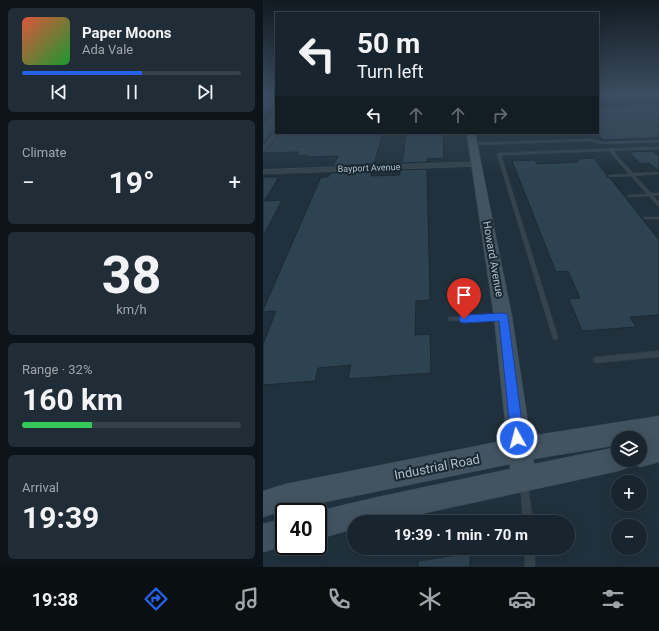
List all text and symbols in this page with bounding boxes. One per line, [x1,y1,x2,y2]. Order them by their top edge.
text: Paper Moons [82,24,172,42]
text: 50 m [357,27,420,60]
icon: left [291,28,343,80]
text: Ada Vale [82,42,133,57]
text: Turn left [357,61,423,82]
icon: previous [48,81,70,103]
icon: pause [121,81,143,103]
icon: next [194,81,216,103]
icon: left [363,104,385,126]
icon: ahead [405,104,427,126]
icon: ahead [447,104,469,126]
icon: right [489,104,511,126]
text: Climate [22,145,66,160]
street label: Bayport Avenue [337,162,401,174]
text: 19° [108,165,155,200]
text: − [22,170,35,195]
text: + [229,170,241,195]
street label: Howard Avenue [480,220,506,298]
text: 38 [102,245,161,306]
pin [447,278,481,319]
icon: arrive [453,284,475,306]
text: km/h [116,302,147,317]
text: Range · 32% [22,362,92,377]
text: 160 km [22,382,123,417]
position arrow [496,417,538,459]
map controls [611,431,647,555]
button: layers [611,431,647,467]
street label: Industrial Road [393,451,481,483]
button: + [611,475,647,511]
text: Arrival [22,480,59,495]
text: 19:39 [22,500,99,535]
speed limit sign: 40 [275,503,327,555]
button: − [611,519,647,555]
text: 19:39 · 1 min · 70 m [394,526,528,544]
icon: directions [142,585,170,613]
icon: music [233,585,261,613]
icon: phone [325,585,353,613]
icon: climate [416,585,444,613]
icon: car [508,585,536,613]
icon: filters [599,585,627,613]
text: 19:38 [32,589,78,610]

